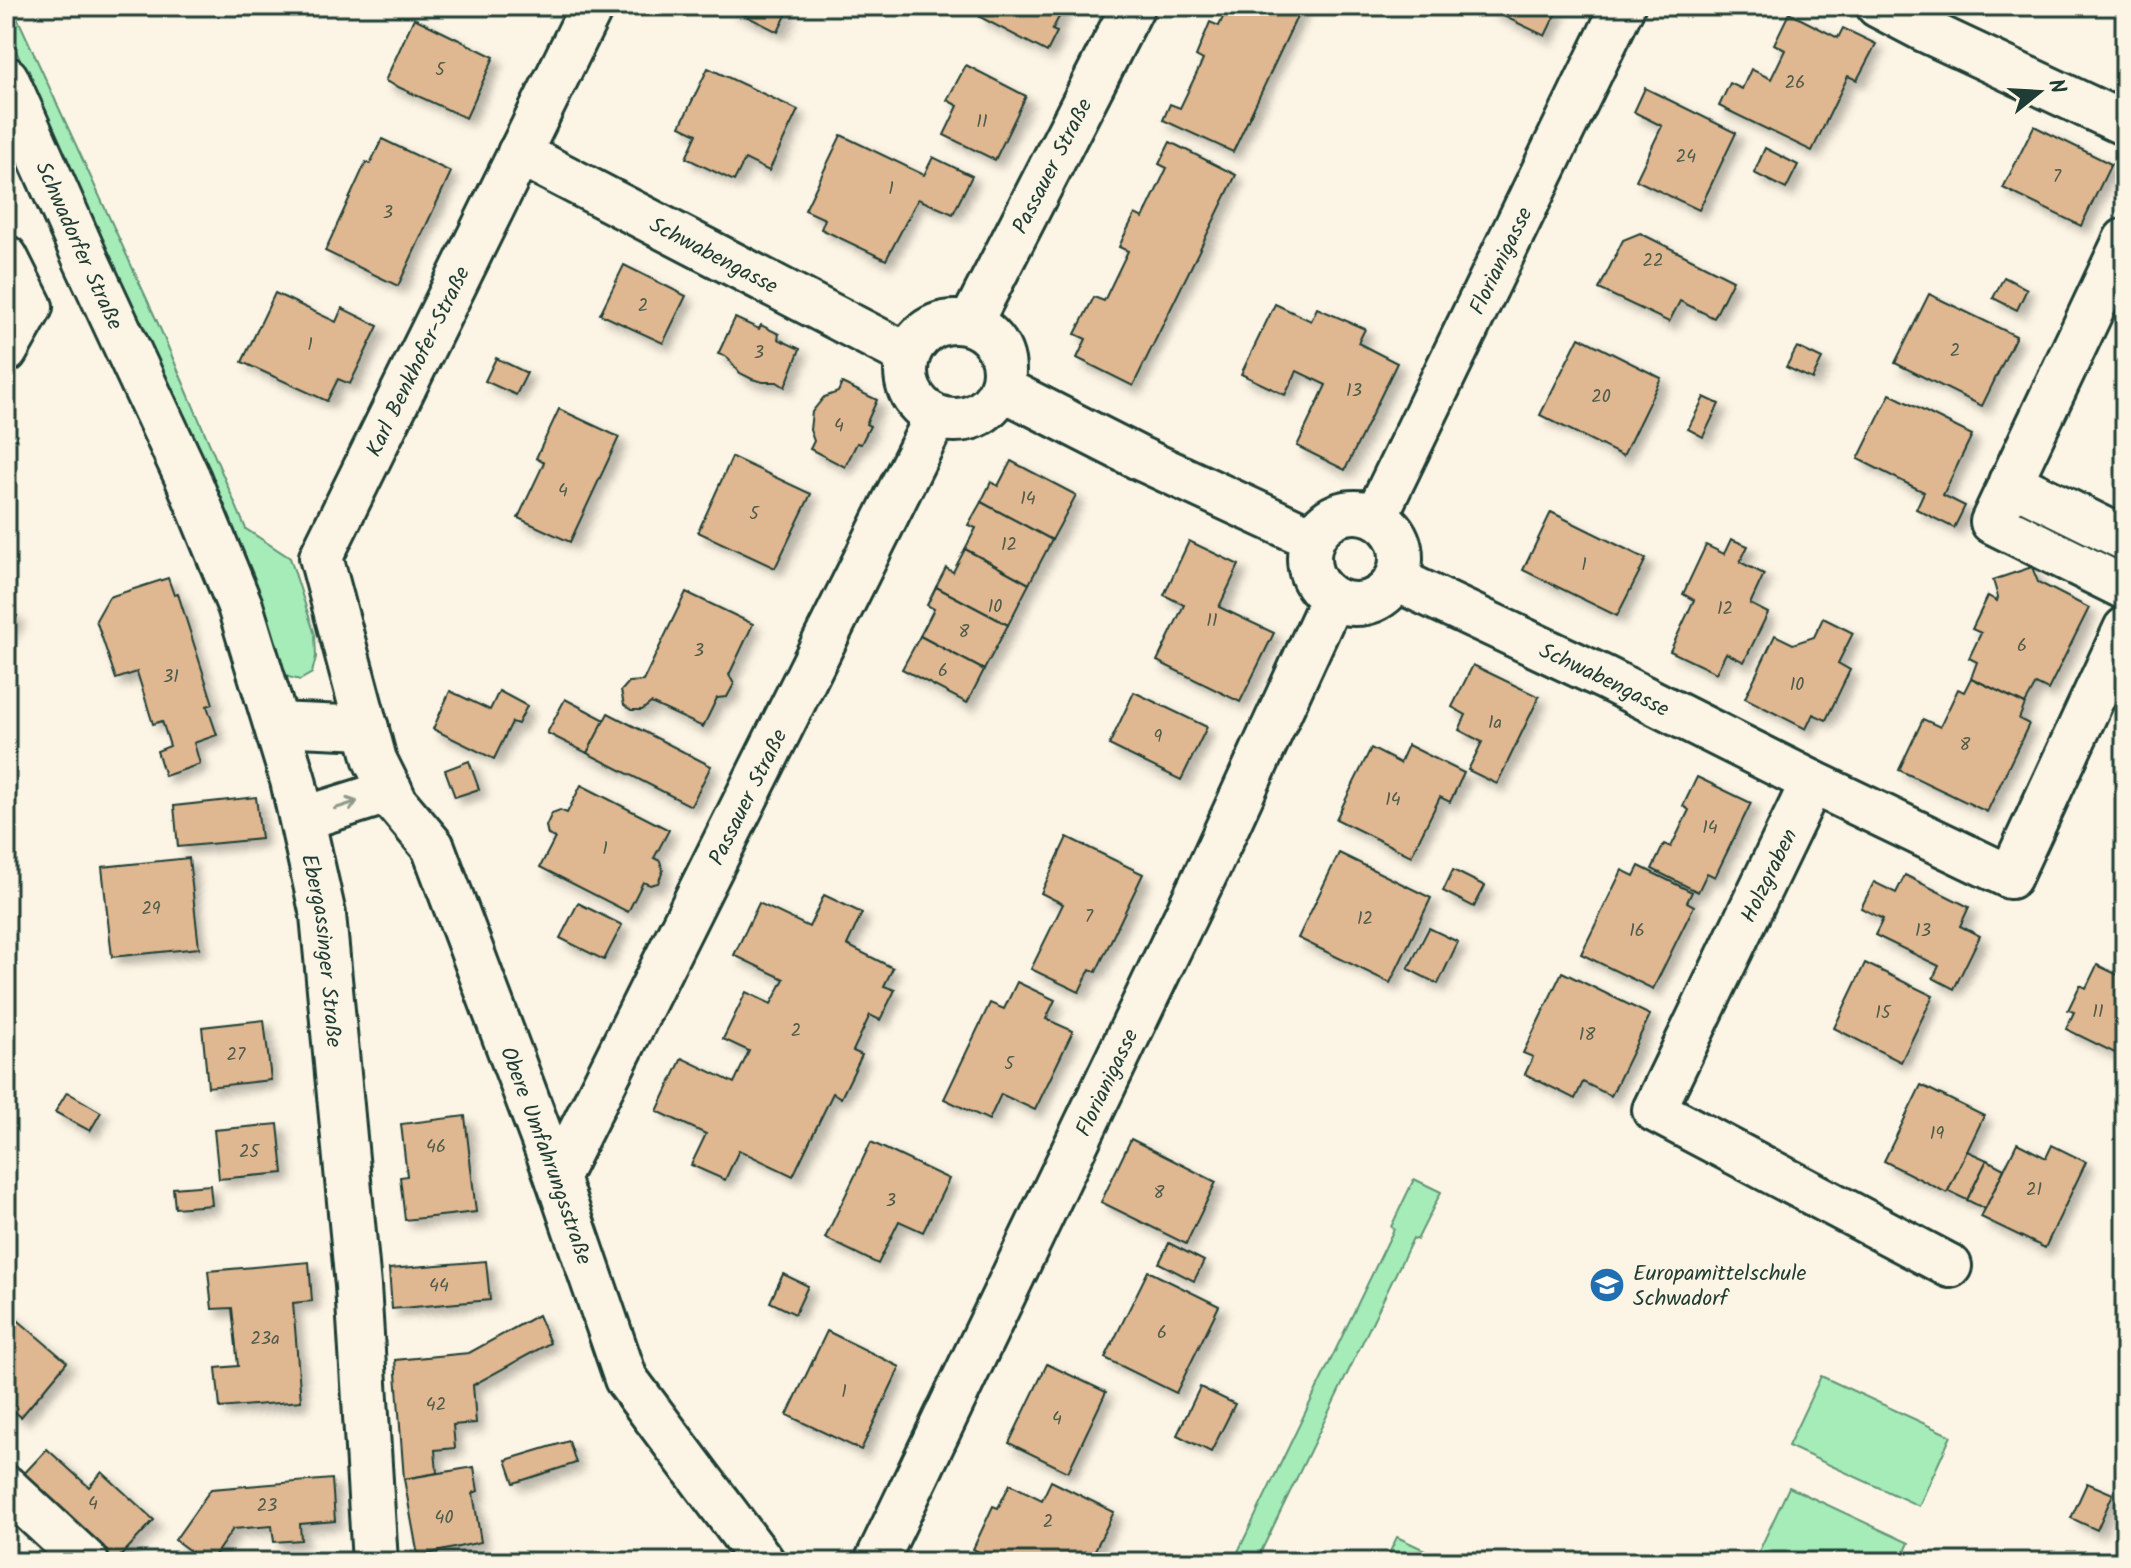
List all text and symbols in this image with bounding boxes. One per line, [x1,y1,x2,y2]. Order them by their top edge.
north arrow [1999,52,2079,132]
house number: 5 [435,56,446,85]
house number: 26 [1785,69,1805,98]
text: N [2037,75,2074,99]
street label: Passauer Straße [1004,93,1103,241]
house number: 11 [976,108,988,137]
house number: 24 [1676,143,1696,172]
street label: Schwadorfer Straße [25,156,131,336]
house number: 7 [2053,163,2062,192]
house number: 1 [888,175,894,204]
house number: 3 [383,199,393,228]
street label: Florianigasse [1461,201,1543,321]
street label: Schwabengasse [642,209,784,305]
house number: 22 [1643,247,1663,276]
street label: Karl Benkhofer-Straße [358,261,481,464]
house number: 2 [638,292,648,321]
house number: 1 [307,331,313,360]
house number: 2 [1950,337,1960,366]
house number: 3 [754,339,764,368]
house number: 13 [1346,377,1362,406]
house number: 20 [1591,383,1611,412]
house number: 4 [834,412,844,441]
house number: 4 [558,477,568,506]
house number: 14 [1020,485,1036,514]
house number: 5 [749,500,760,529]
house number: 12 [1001,531,1017,560]
house number: 1 [1581,551,1587,580]
house number: 10 [988,593,1002,622]
house number: 12 [1717,595,1733,624]
house number: 11 [1206,607,1218,636]
house number: 8 [959,618,970,647]
house number: 6 [2017,632,2027,661]
street label: Schwabengasse [1533,634,1675,728]
house number: 3 [694,637,704,666]
house number: 6 [938,657,948,686]
house number: 31 [163,663,179,692]
house number: 10 [1790,671,1804,700]
house number: 1a [1488,709,1502,738]
street label: Passauer Straße [700,723,798,872]
house number: 9 [1154,723,1163,752]
house number: 8 [1960,731,1971,760]
house number: 14 [1385,786,1401,815]
one-way arrow [333,797,359,812]
house number: 14 [1702,814,1718,843]
street label: Holzgraben [1732,823,1808,929]
house number: 1 [602,835,608,864]
street label: Ebergassinger Straße [290,851,350,1049]
house number: 29 [141,895,161,924]
house number: 7 [1085,903,1094,932]
house number: 12 [1357,905,1373,934]
house number: 16 [1629,917,1645,946]
house number: 13 [1915,917,1931,946]
house number: 11 [2092,998,2104,1027]
house number: 15 [1875,999,1892,1028]
house number: 2 [791,1017,801,1046]
house number: 18 [1579,1021,1595,1050]
street label: Florianigasse [1067,1023,1149,1143]
house number: 27 [227,1041,246,1070]
street label: Obere Umfahrungsstraße [489,1042,600,1270]
house number: 5 [1004,1050,1015,1079]
house number: 19 [1930,1120,1944,1149]
house number: 46 [426,1133,446,1162]
house number: 25 [239,1138,260,1167]
house number: 21 [2026,1176,2042,1205]
house number: 8 [1154,1179,1165,1208]
house number: 3 [886,1187,896,1216]
place label: Europamittelschule Schwadorf [1633,1257,1807,1317]
school or university icon: Europamittelschule Schwadorf [1588,1266,1626,1304]
house number: 44 [429,1272,449,1301]
house number: 6 [1157,1319,1167,1348]
house number: 23a [250,1325,280,1354]
house number: 1 [841,1378,847,1407]
house number: 42 [426,1391,446,1420]
house number: 4 [1052,1405,1062,1434]
house number: 4 [88,1490,98,1519]
house number: 23 [257,1492,277,1521]
house number: 40 [435,1504,453,1533]
house number: 2 [1043,1508,1053,1537]

